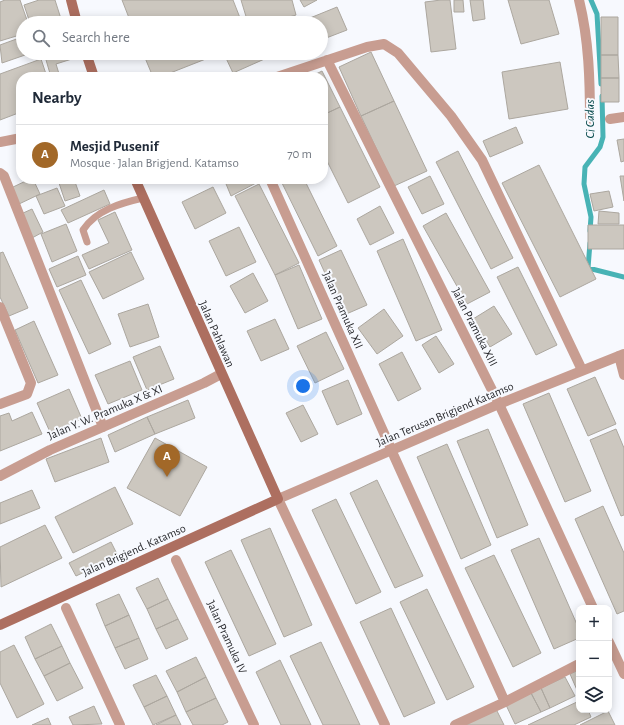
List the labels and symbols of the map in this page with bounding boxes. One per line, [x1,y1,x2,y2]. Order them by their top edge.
water label: Ci Cadas [584,100,597,138]
street label: Jalan Pramuka XII [321,270,365,350]
street label: Jalan Pramuka XIII [450,286,500,368]
street label: Jalan Pahlawan [197,299,237,369]
your location [293,376,313,396]
street label: Jalan Terusan Brigjend Katamso [375,380,516,449]
street label: Jalan Y. W. Pramuka X & XI [46,382,164,442]
pin: A [154,444,180,477]
street label: Jalan Brigjend. Katamso [81,522,188,579]
street label: Jalan Pramuka IV [205,599,249,676]

